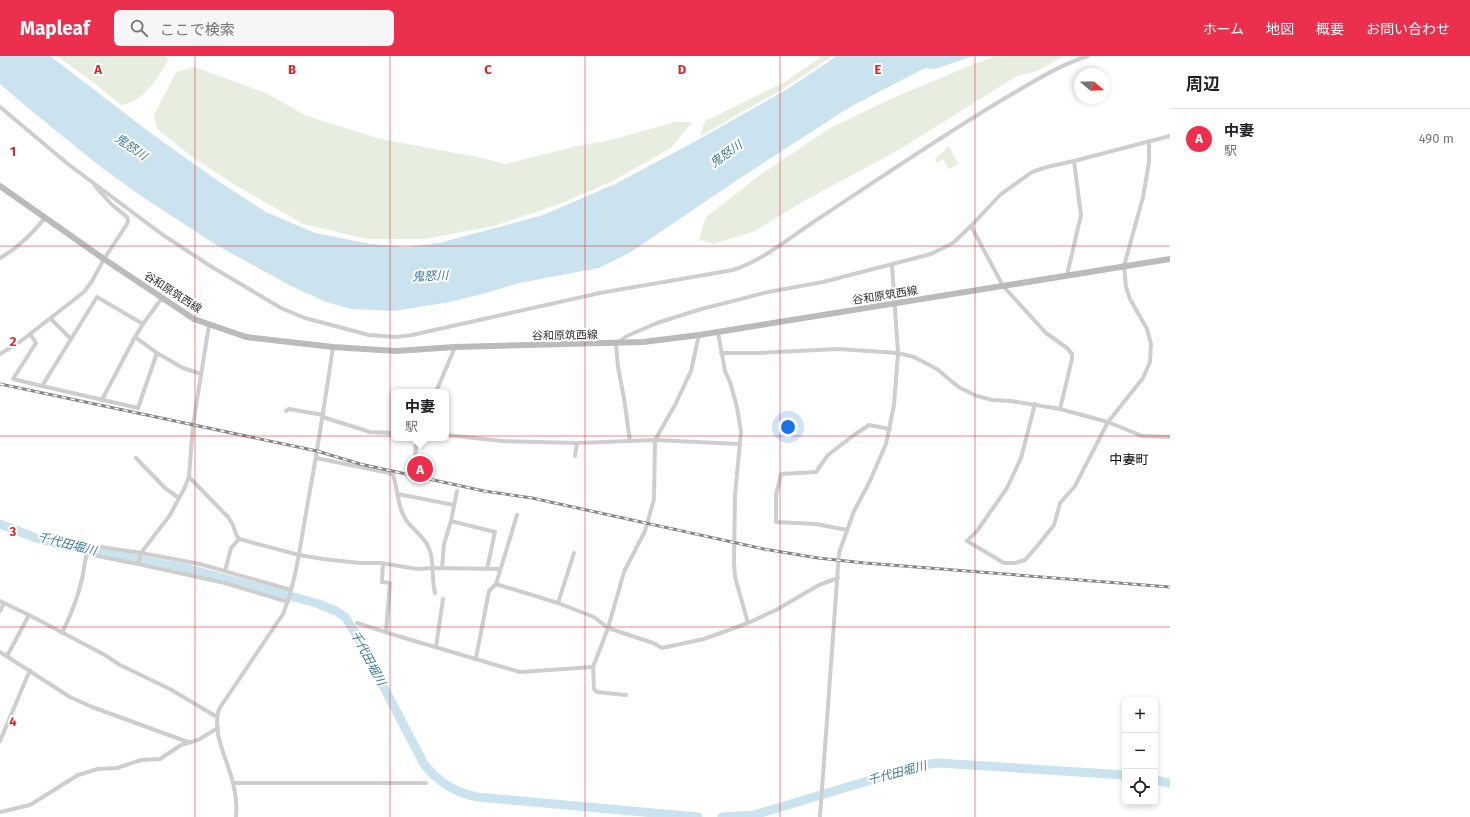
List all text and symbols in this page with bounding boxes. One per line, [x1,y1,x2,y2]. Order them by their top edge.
search box [114,10,394,46]
text: Mapleaf [20,17,90,40]
icon: search [128,17,150,39]
text: ここで検索 [160,21,235,39]
text: ホーム [1202,21,1244,38]
text: 地図 [1266,21,1294,38]
text: 概要 [1316,21,1344,38]
text: お問い合わせ [1366,21,1450,38]
text: A [93,62,102,77]
text: B [288,62,296,77]
text: C [484,62,492,77]
text: D [678,62,687,77]
text: E [875,62,882,77]
north arrow [1074,68,1110,104]
text: 周辺 [1186,74,1220,95]
text: 中妻 [1224,122,1254,140]
water label: 鬼怒川 [112,131,151,164]
text: A [1195,131,1203,146]
text: 490 m [1419,131,1454,146]
water label: 鬼怒川 [707,137,746,170]
text: 駅 [1224,143,1237,158]
text: 1 [10,144,16,159]
water label: 鬼怒川 [412,268,450,284]
street label: 谷和原筑西線 [142,269,204,316]
street label: 谷和原筑西線 [851,284,919,307]
street label: 谷和原筑西線 [532,328,598,343]
text: 2 [10,334,17,349]
popup [391,389,449,441]
text: 中妻 [405,398,435,416]
your location [778,417,798,437]
text: 駅 [405,419,418,434]
district label: 中妻町 [1109,452,1149,467]
pin: A [407,454,433,484]
text: 3 [9,524,17,539]
water label: 千代田堀川 [36,530,100,559]
water label: 千代田堀川 [348,628,389,690]
map controls [1122,697,1158,805]
button: + [1122,697,1158,733]
text: 4 [9,714,17,729]
button: − [1122,733,1158,769]
water label: 千代田堀川 [866,758,930,788]
button: locate [1122,769,1158,805]

